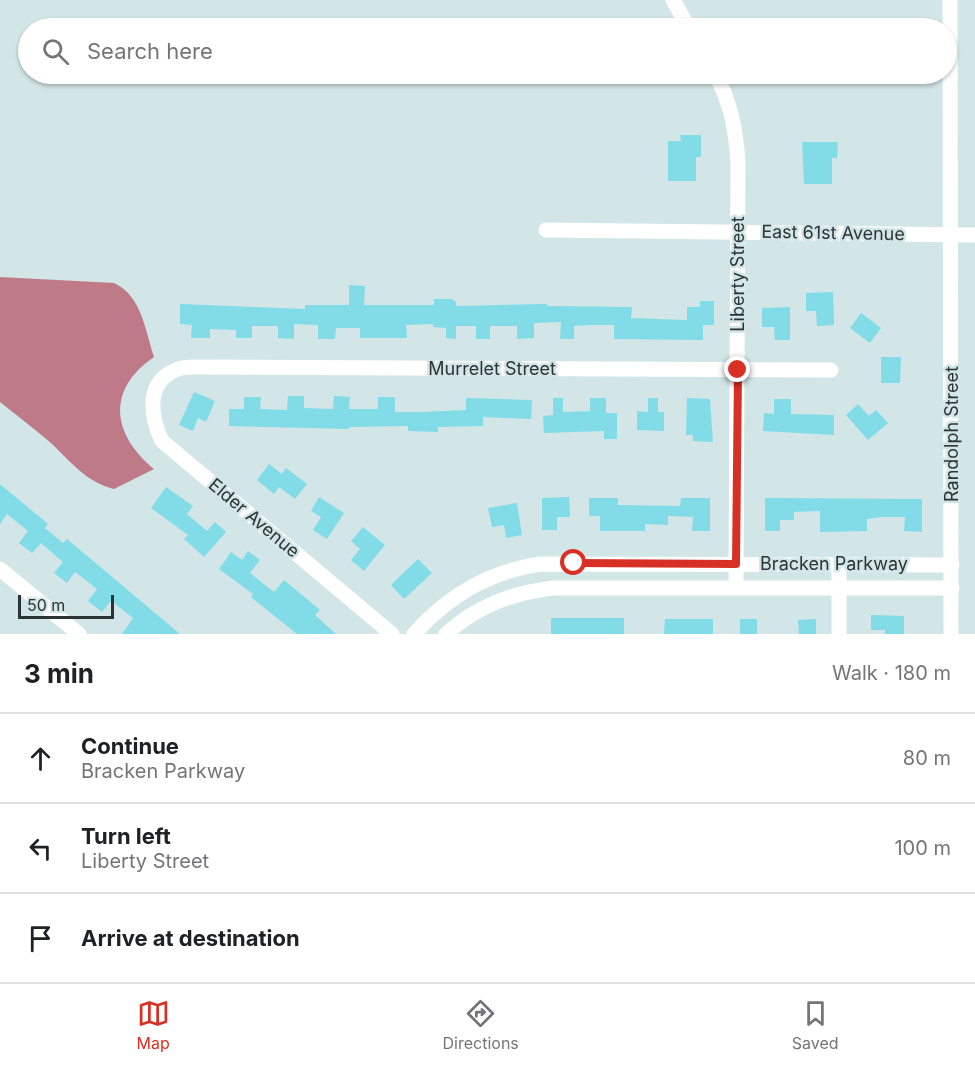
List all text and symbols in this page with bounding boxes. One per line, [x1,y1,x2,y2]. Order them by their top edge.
search box [18,18,957,84]
icon: search [39,35,72,68]
text: Search here [87,38,213,64]
street label: Liberty Street [727,216,748,332]
street label: East 61st Avenue [761,221,905,244]
route end [724,356,750,382]
street label: Murrelet Street [428,358,556,379]
street label: Randolph Street [941,366,962,502]
street label: Elder Avenue [205,474,304,562]
route start [560,549,586,575]
street label: Bracken Parkway [760,553,908,574]
scale bar [18,592,114,620]
text: 50 m [27,595,65,615]
text: 3 min [24,658,94,689]
text: Walk · 180 m [832,661,951,685]
text: Continue [81,733,179,759]
icon: ahead [24,742,57,775]
text: 80 m [903,746,951,770]
text: Bracken Parkway [81,759,245,783]
text: Turn left [81,823,171,849]
icon: left [24,832,57,865]
text: 100 m [894,836,951,860]
text: Liberty Street [81,849,209,873]
icon: arrive [24,922,57,955]
text: Arrive at destination [81,925,300,951]
tab: Map [136,997,170,1053]
tab: Directions [443,997,519,1053]
tab: Saved [792,997,839,1053]

